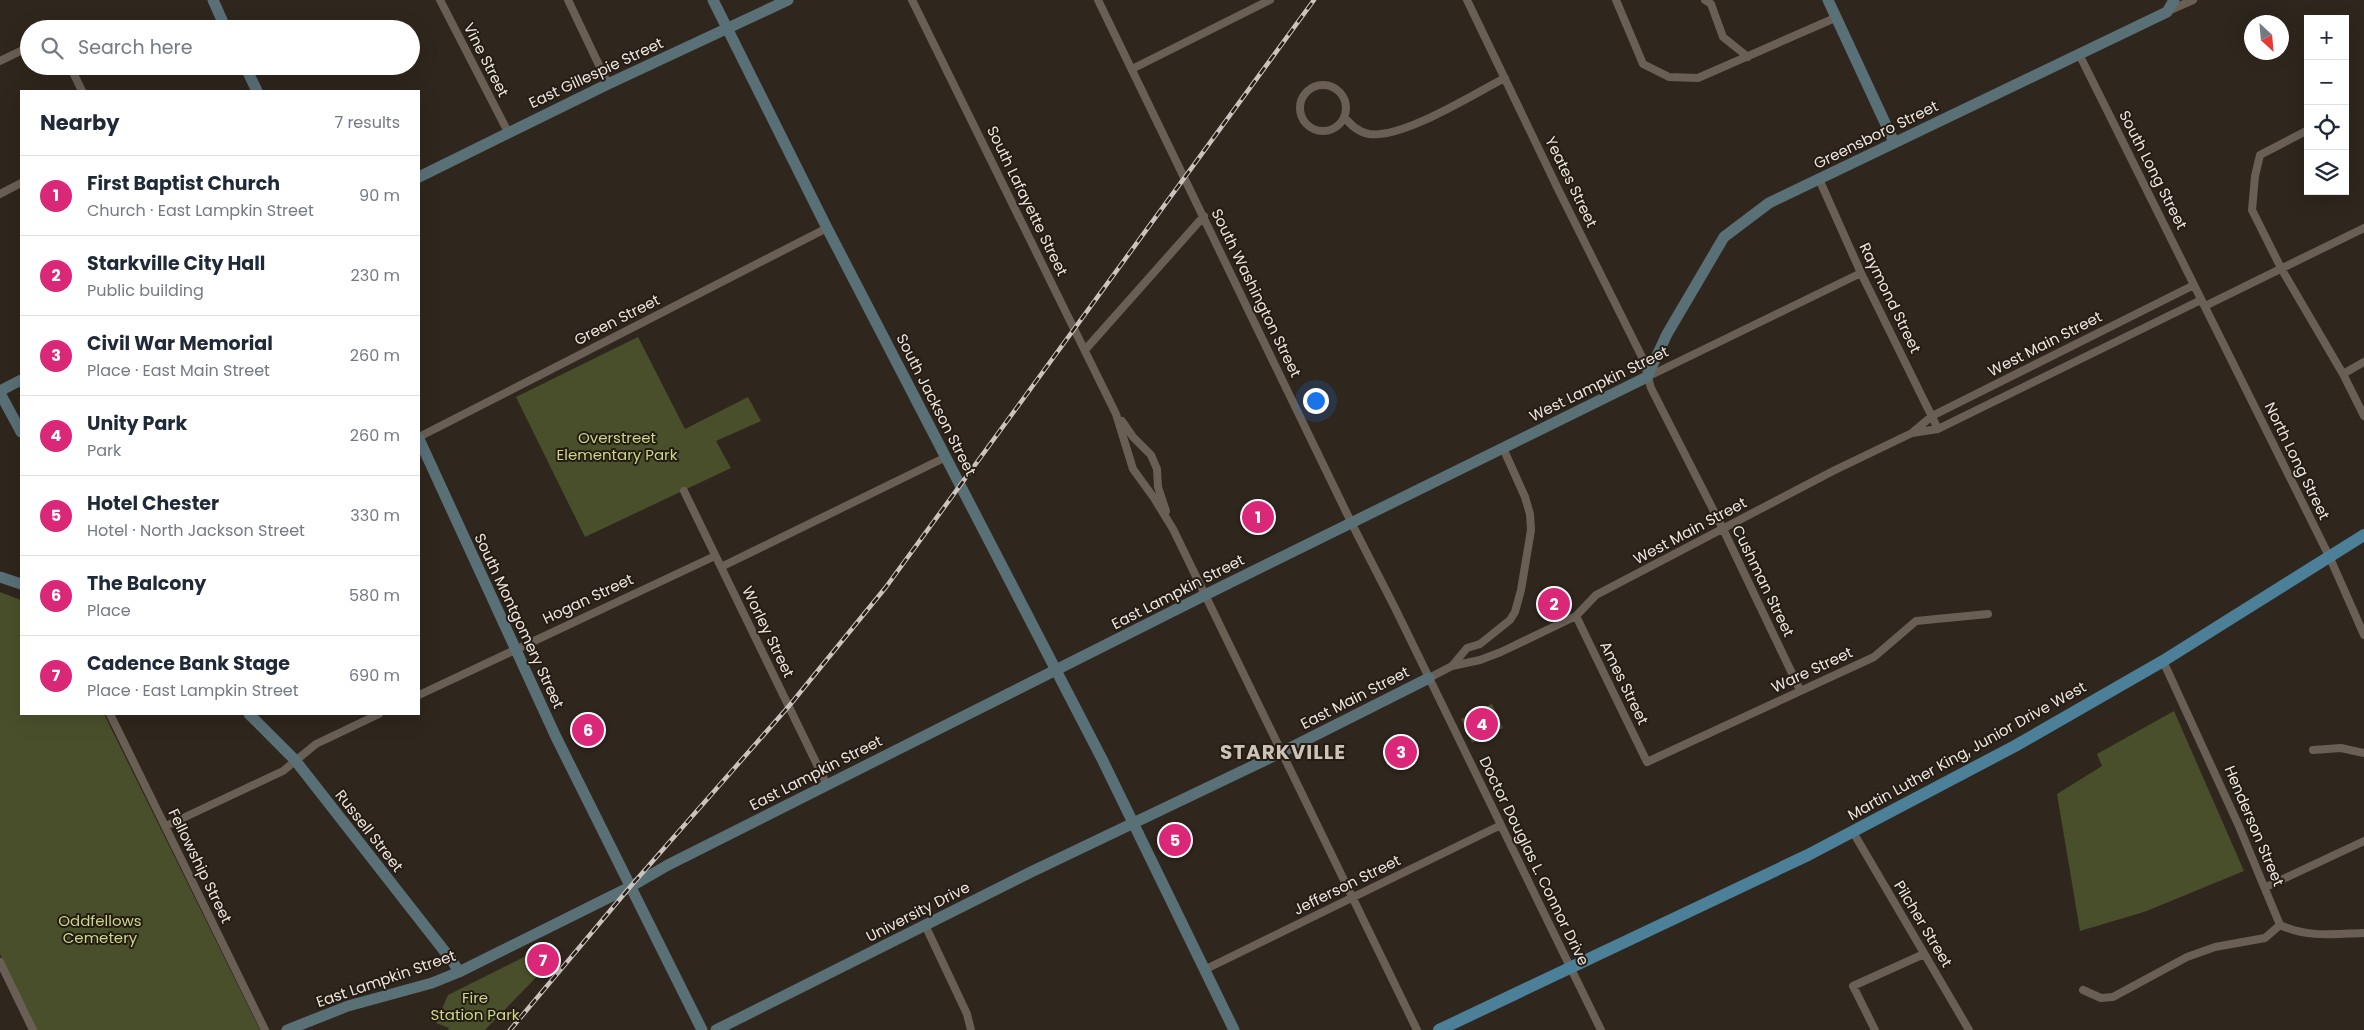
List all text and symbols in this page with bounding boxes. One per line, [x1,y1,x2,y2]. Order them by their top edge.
north arrow [2244,15,2289,60]
map controls [2304,15,2349,195]
button: + [2304,15,2349,60]
street label: Vine Street [459,19,514,100]
search box [20,20,420,75]
street label: East Gillespie Street [525,32,666,113]
icon: search [38,34,66,62]
text: Search here [78,34,192,61]
button: − [2304,60,2349,105]
street label: Greensboro Street [1810,95,1942,174]
button: locate [2304,105,2349,150]
street label: South Long Street [2114,107,2192,233]
text: Nearby [40,108,120,137]
text: 7 results [334,111,400,134]
street label: South Lafayette Street [982,122,1073,279]
street label: Yeates Street [1540,133,1603,231]
button: layers [2304,150,2349,195]
text: First Baptist Church [87,170,280,197]
text: 1 [53,184,59,207]
text: 90 m [359,184,400,207]
text: Church · East Lampkin Street [87,199,314,222]
street label: South Washington Street [1206,205,1307,381]
street label: Raymond Street [1855,239,1926,357]
text: Starkville City Hall [87,250,265,277]
text: 2 [51,264,61,287]
text: 230 m [351,264,400,287]
text: Public building [87,279,204,302]
street label: Green Street [570,289,663,350]
street label: West Main Street [1984,306,2105,381]
text: Civil War Memorial [87,330,273,357]
street label: South Jackson Street [891,330,981,479]
street label: West Lampkin Street [1526,341,1672,426]
text: 3 [51,344,61,367]
text: 260 m [350,344,400,367]
text: Place · East Main Street [87,359,270,382]
your location [1303,388,1329,414]
street label: North Long Street [2260,398,2335,523]
text: Unity Park [87,410,187,437]
text: 4 [51,424,61,447]
text: 260 m [350,424,400,447]
park label: Overstreet Elementary Park [557,427,678,465]
text: Park [87,439,121,462]
text: Hotel Chester [87,490,219,517]
street label: West Main Street [1629,492,1750,569]
pin: 1 [1242,498,1274,536]
text: 5 [51,504,61,527]
text: 330 m [350,504,400,527]
text: Hotel · North Jackson Street [87,519,305,542]
street label: Cushman Street [1727,521,1800,640]
street label: South Montgomery Street [470,530,569,712]
street label: East Lampkin Street [1108,549,1248,634]
street label: Hogan Street [539,568,637,629]
text: The Balcony [87,570,206,597]
street label: Worley Street [737,583,800,681]
text: 6 [51,584,61,607]
text: 580 m [349,584,400,607]
pin: 2 [1538,585,1570,623]
text: Place [87,599,131,622]
street label: Ames Street [1595,637,1654,728]
street label: Ware Street [1768,642,1856,698]
text: Cadence Bank Stage [87,650,290,677]
street label: East Main Street [1297,661,1413,734]
text: 7 [52,664,60,687]
text: 690 m [349,664,400,687]
street label: Martin Luther King, Junior Drive West [1844,676,2090,825]
text: Place · East Lampkin Street [87,679,299,702]
pin: 4 [1466,705,1498,743]
pin: 6 [572,711,604,749]
street label: East Lampkin Street [746,730,886,815]
pin: 3 [1385,733,1417,771]
district label: STARKVILLE [1220,738,1346,766]
street label: Doctor Douglas L. Connor Drive [1475,753,1594,969]
street label: Henderson Street [2220,762,2289,889]
street label: Russell Street [331,785,408,876]
street label: Fellowship Street [164,805,237,927]
pin: 5 [1159,821,1191,859]
street label: Jefferson Street [1290,849,1404,920]
street label: University Drive [862,876,973,947]
street label: Pilcher Street [1889,877,1958,971]
park label: Oddfellows Cemetery [58,910,142,948]
pin: 7 [527,941,559,979]
street label: East Lampkin Street [313,945,458,1012]
park label: Fire Station Park [431,987,520,1025]

